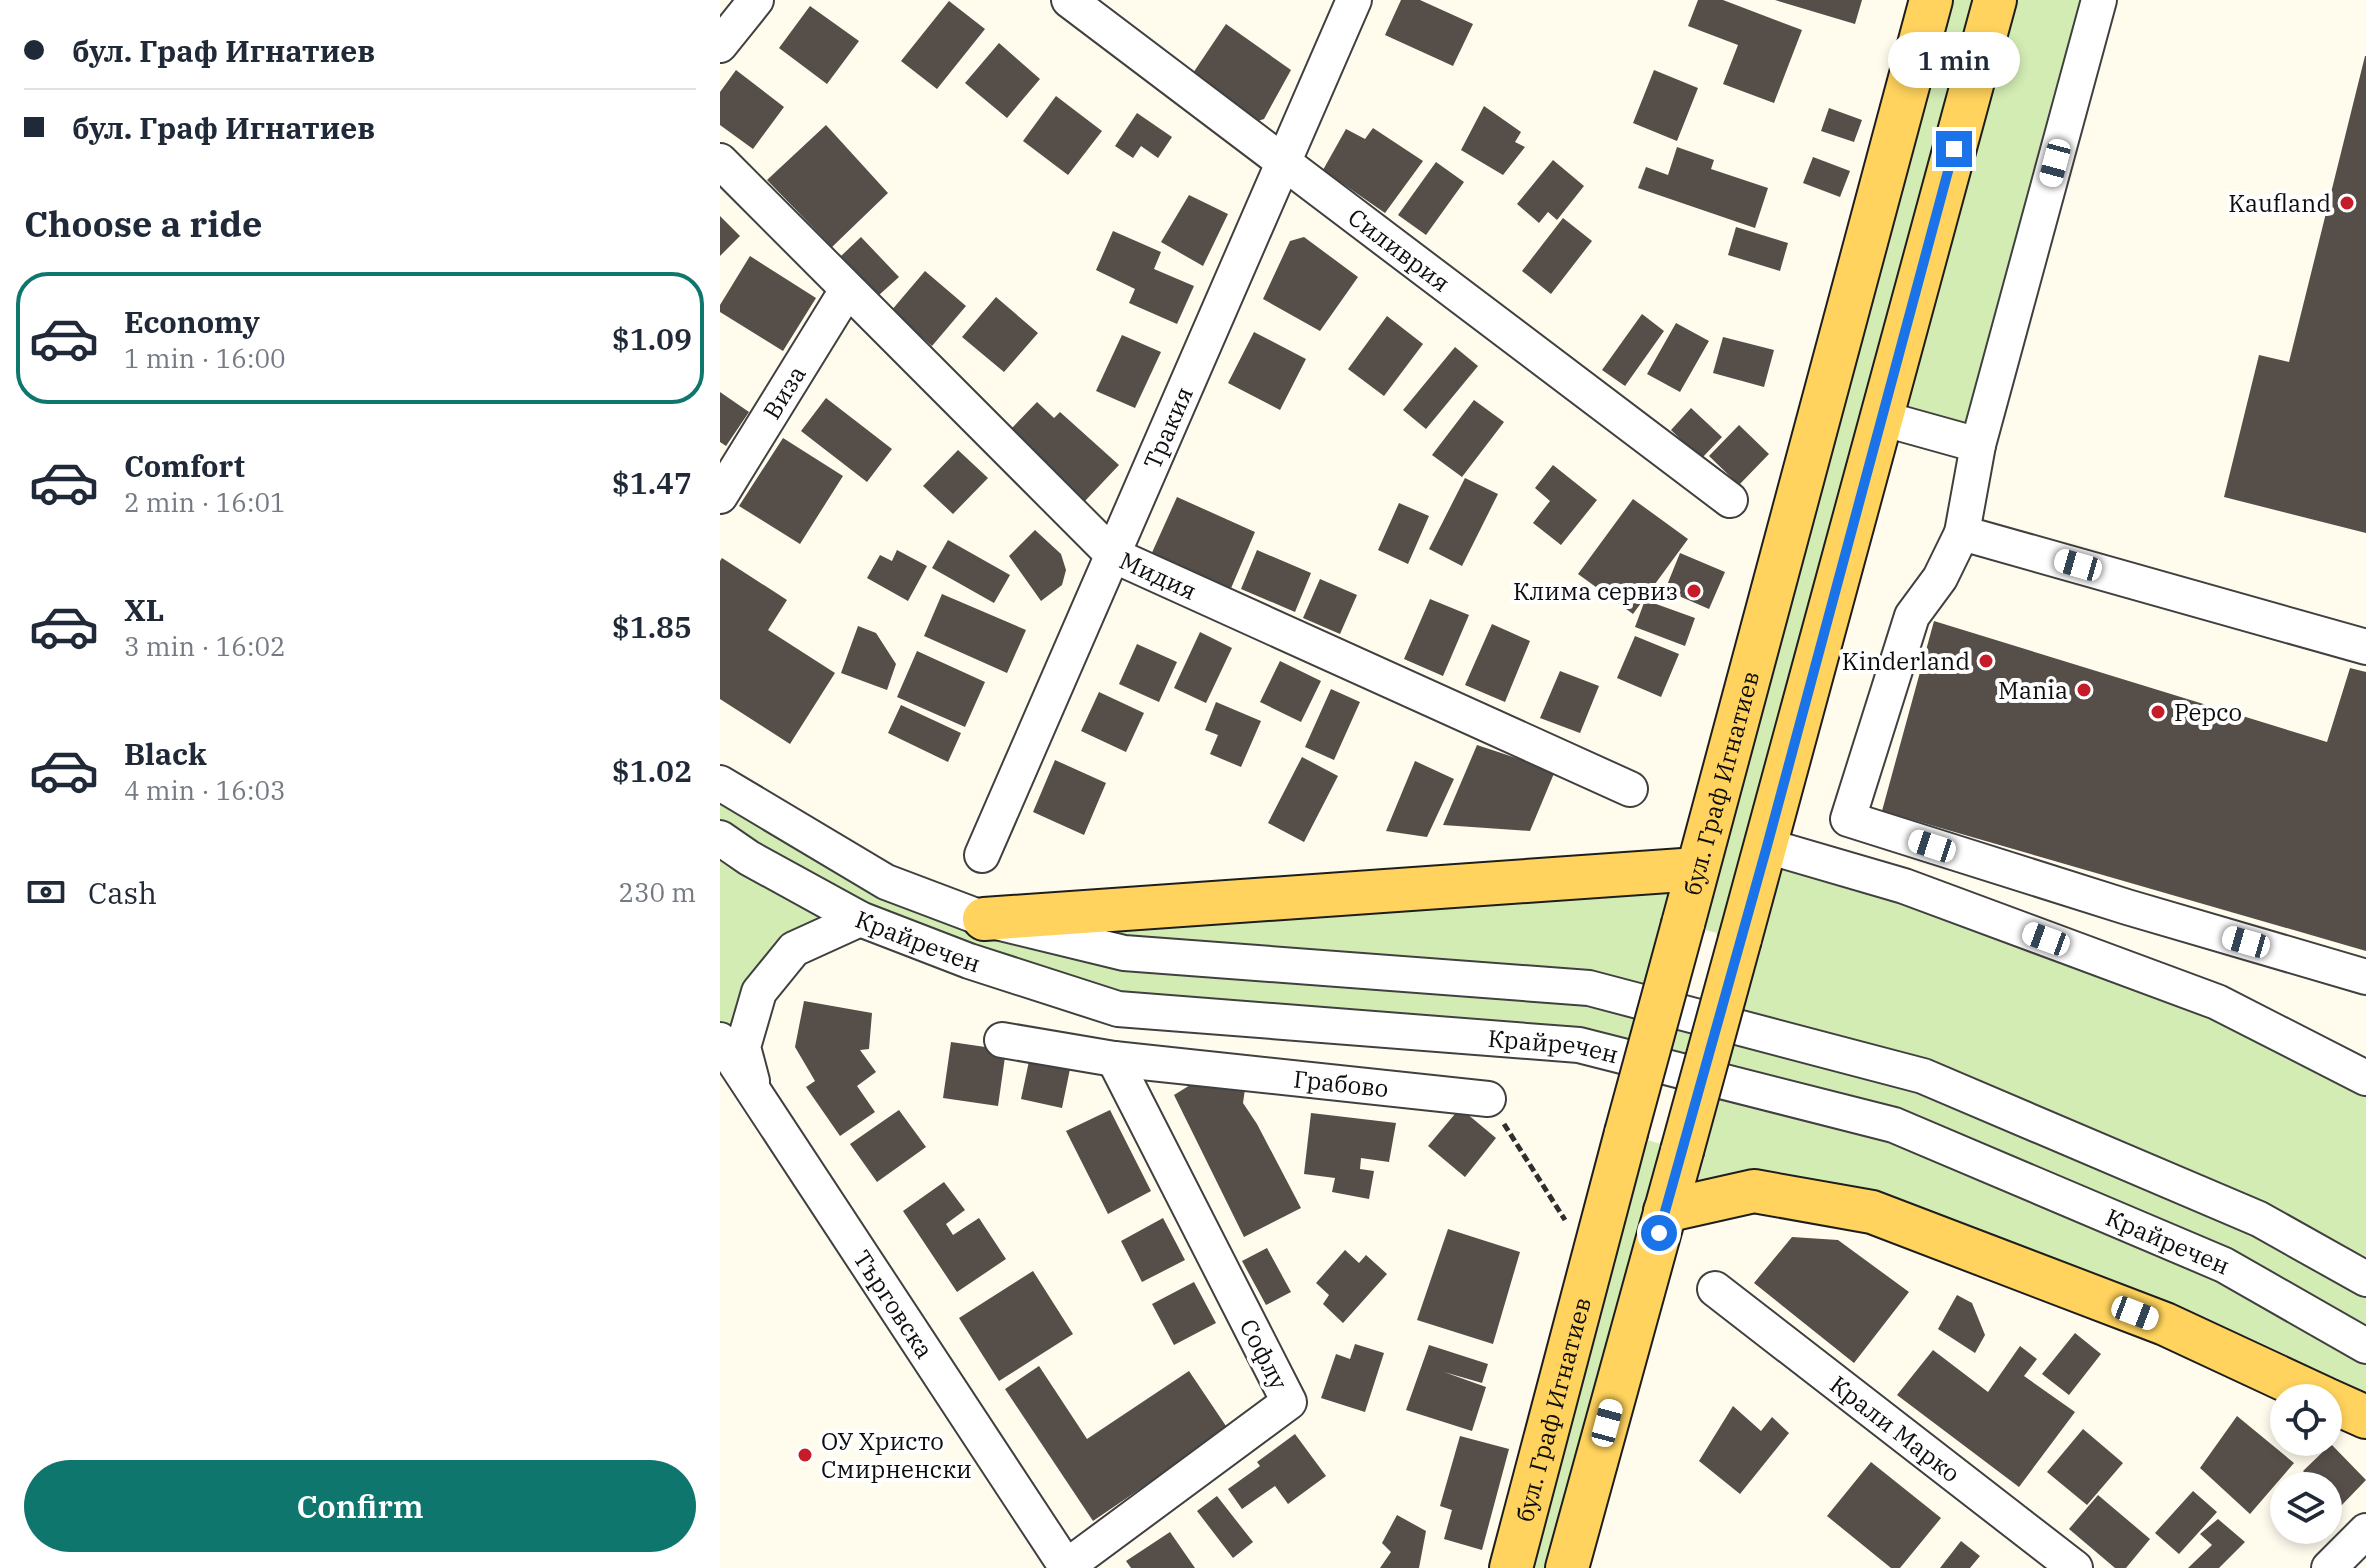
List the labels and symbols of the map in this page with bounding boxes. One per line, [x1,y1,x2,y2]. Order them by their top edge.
callout: 1 min [1888,33,2020,89]
route end [1936,131,1972,167]
car [2037,137,2073,189]
place label: Kaufland [2228,187,2331,219]
marker: Kaufland [2338,194,2356,212]
street label: Силиврия [1342,201,1457,299]
street label: Виза [755,359,813,425]
street label: Тракия [1136,382,1200,474]
street label: Мидия [1114,544,1202,607]
car [2052,547,2104,583]
place label: Клима сервиз [1513,575,1678,607]
marker: Клима сервиз [1685,582,1703,600]
place label: Kinderland [1842,645,1970,677]
marker: Kinderland [1977,652,1995,670]
street label: бул. Граф Игнатиев [1676,668,1766,898]
place label: Mania [1998,674,2068,706]
marker: Mania [2075,681,2093,699]
place label: Pepco [2174,696,2242,728]
marker: Pepco [2149,703,2167,721]
car [1905,827,1959,865]
street label: Крайречен [851,903,984,980]
car [2019,920,2073,958]
car [2220,924,2272,960]
street label: Крайречен [1487,1022,1622,1070]
street label: Грабово [1292,1062,1390,1104]
street label: Крайречен [2101,1201,2234,1282]
route start [1641,1215,1677,1251]
street label: Търговска [846,1244,941,1364]
car [2108,1293,2162,1333]
street label: бул. Граф Игнатиев [1508,1294,1598,1525]
street label: Софлу [1233,1313,1295,1395]
street label: Крали Марко [1824,1368,1967,1489]
car [1589,1397,1625,1449]
place label: ОУ Христо Смирненски [821,1425,972,1485]
marker: ОУ Христо Смирненски [796,1446,814,1464]

